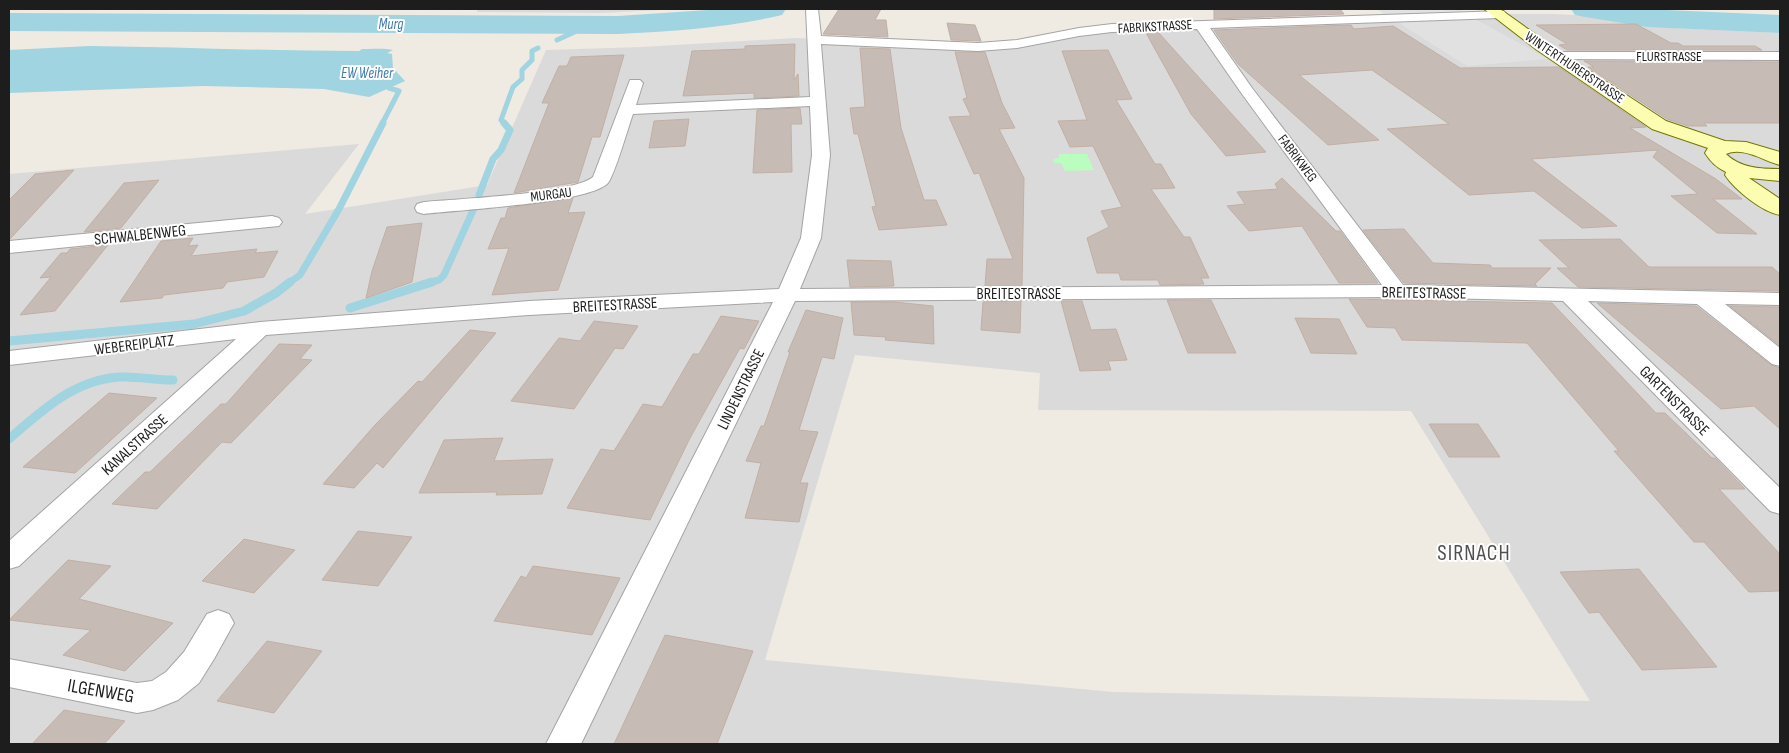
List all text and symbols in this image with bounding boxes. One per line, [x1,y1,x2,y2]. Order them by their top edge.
water label: Murg [379,15,403,34]
street label: FABRIKSTRASSE [1117,16,1193,37]
street label: WINTERTHURERSTRASSE [1522,28,1628,107]
street label: FLURSTRASSE [1636,48,1702,65]
water label: EW Weiher [341,64,394,83]
street label: FABRIKWEG [1274,131,1321,185]
street label: MURGAU [529,184,573,205]
street label: SCHWALBENWEG [93,221,187,250]
street label: BREITESTRASSE [1381,283,1467,304]
street label: BREITESTRASSE [977,285,1061,304]
street label: BREITESTRASSE [572,294,658,317]
street label: WEBEREIPLATZ [93,331,175,360]
street label: LINDENSTRASSE [714,346,769,433]
street label: GARTENSTRASSE [1635,362,1713,440]
street label: KANALSTRASSE [98,410,172,480]
district label: SIRNACH [1437,540,1511,567]
street label: ILGENWEG [66,674,136,709]

